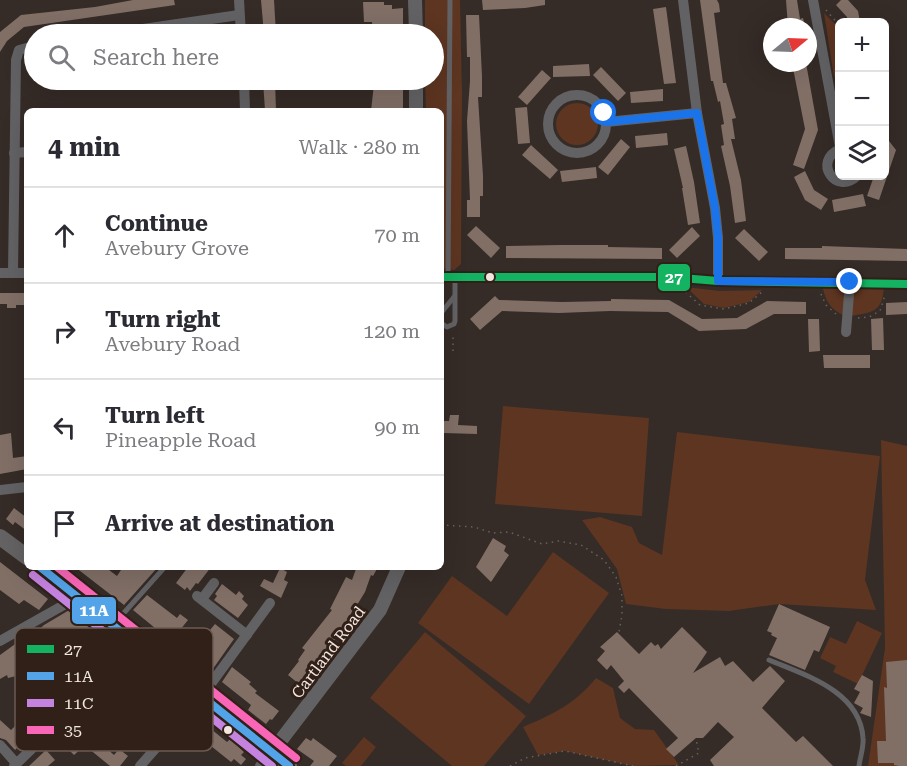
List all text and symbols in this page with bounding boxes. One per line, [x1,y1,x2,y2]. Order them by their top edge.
north arrow [763,18,817,72]
map controls [835,18,889,180]
button: + [835,18,889,72]
search box [24,24,444,90]
icon: search [45,41,78,74]
text: Search here [93,45,219,70]
button: − [835,72,889,126]
route start [590,99,616,125]
button: layers [835,126,889,180]
text: 4 min [48,132,120,162]
text: Walk · 280 m [299,135,420,159]
text: Continue [105,211,208,236]
icon: ahead [48,219,81,252]
text: 70 m [374,223,420,247]
text: Avebury Grove [105,236,249,260]
line badge: 27 [657,263,691,292]
text: 27 [665,268,683,287]
route end [836,268,862,294]
unlabelled marker [484,271,496,283]
text: Turn right [105,307,220,332]
icon: right [48,315,81,348]
text: 120 m [363,319,420,343]
text: Avebury Road [105,332,240,356]
text: Turn left [105,403,205,428]
icon: left [48,411,81,444]
text: 90 m [374,415,420,439]
text: Pineapple Road [105,428,256,452]
icon: arrive [48,507,81,540]
text: Arrive at destination [105,511,334,536]
line badge: 11A [71,596,117,625]
text: 11A [79,601,109,620]
street label: Cartland Road [288,602,369,702]
legend [15,628,213,751]
text: 27 [64,640,82,659]
text: 11A [64,667,94,686]
text: 11C [64,694,93,713]
text: 35 [64,721,82,740]
unlabelled marker [222,724,234,736]

